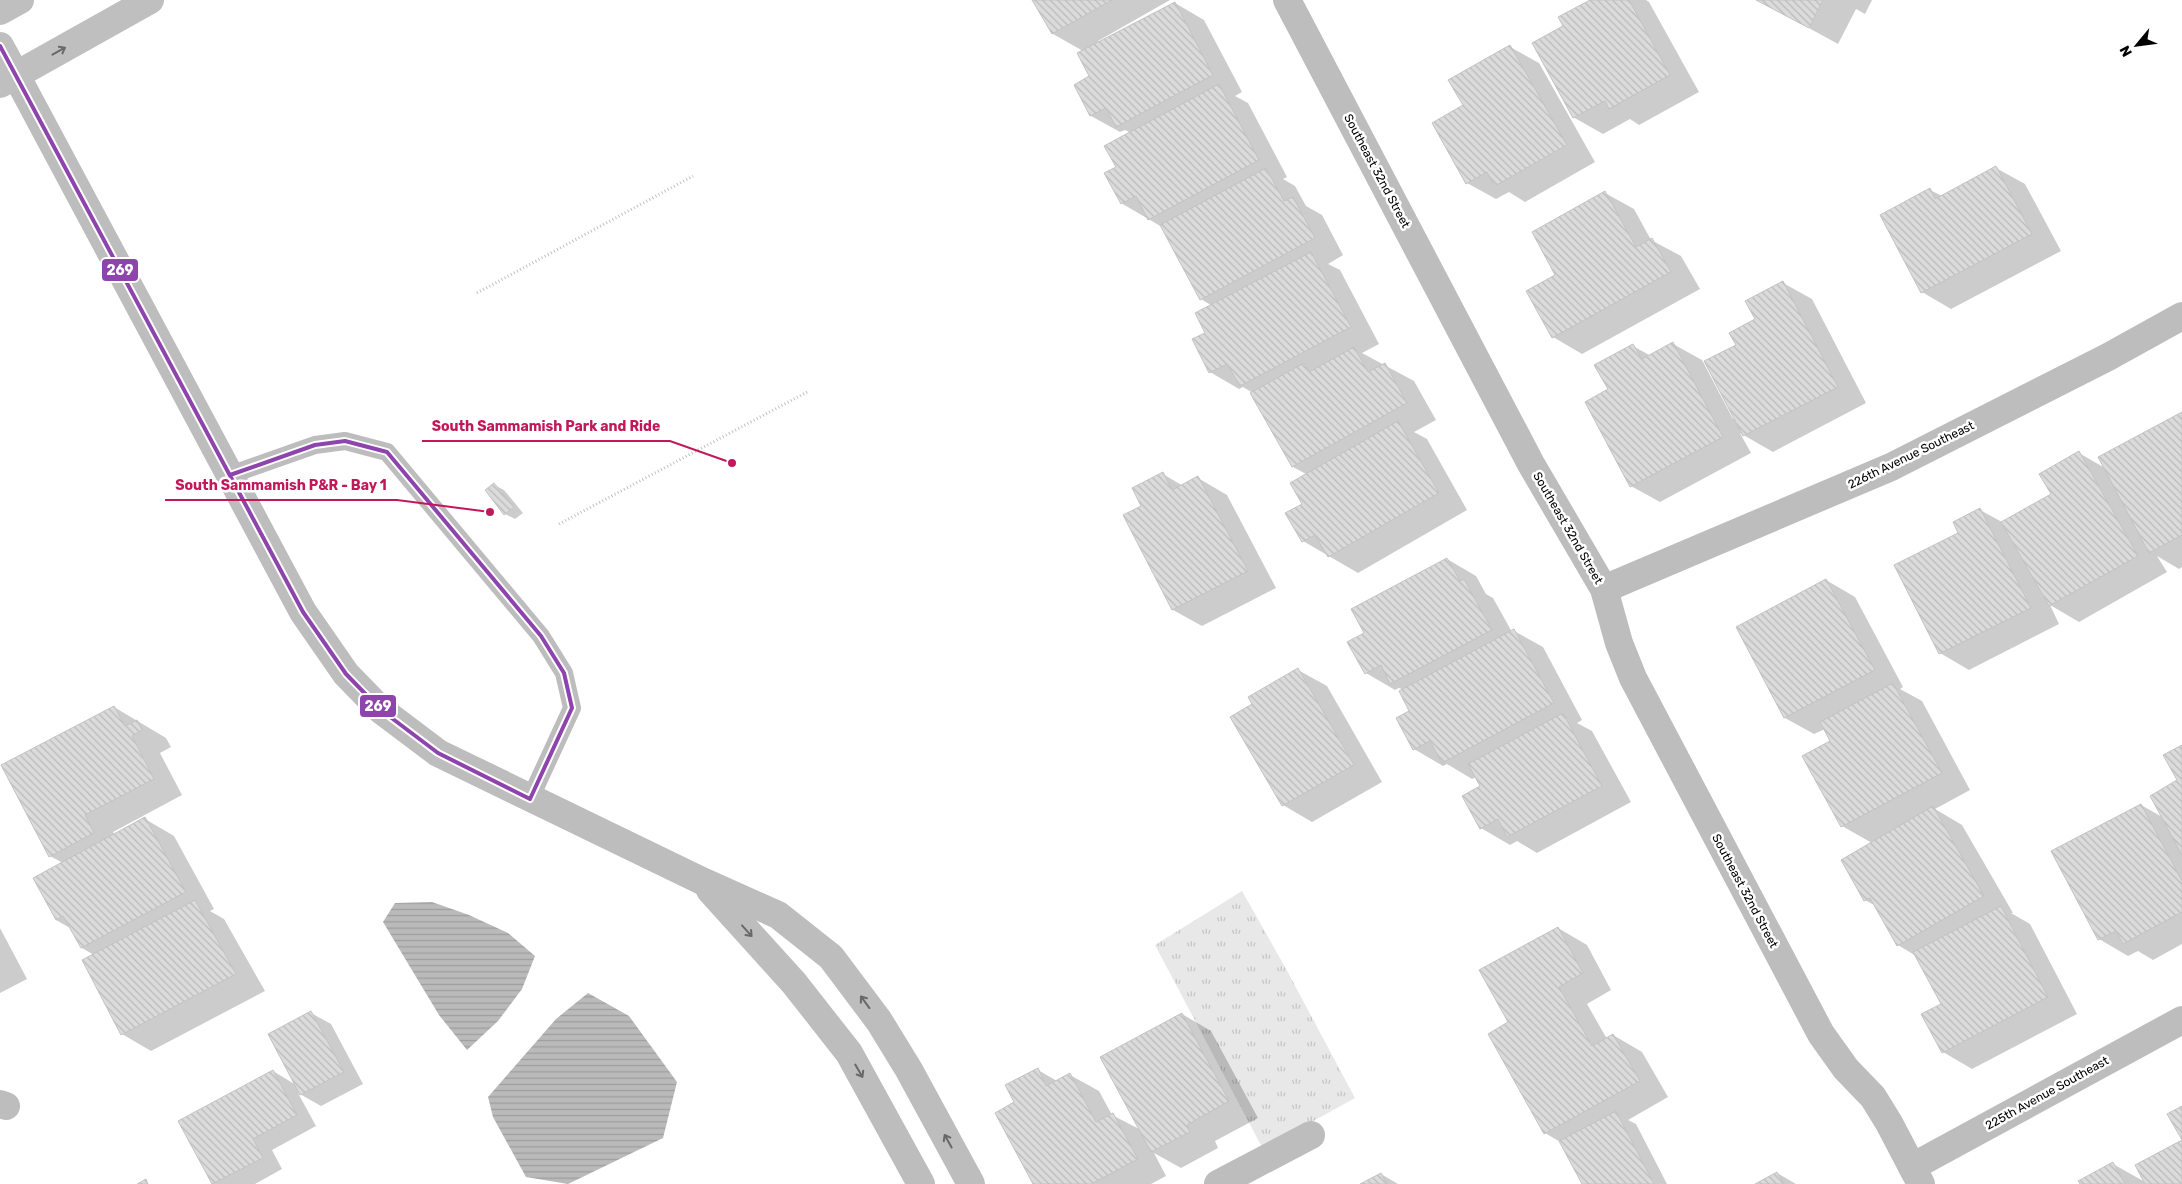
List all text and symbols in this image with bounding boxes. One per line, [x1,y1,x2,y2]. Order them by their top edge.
north arrow [2112,20,2162,70]
text: N [2116,43,2136,60]
one-way arrow [51,46,65,56]
street label: Southeast 32nd Street [1341,112,1413,231]
line badge: 269 [101,258,139,282]
text: 269 [106,262,134,279]
callout: South Sammamish Park and Ride [422,412,670,441]
text: South Sammamish Park and Ride [432,418,660,435]
street label: 226th Avenue Southeast [1846,418,1977,492]
street label: Southeast 32nd Street [1530,470,1606,587]
callout: South Sammamish P&R - Bay 1 [165,471,397,500]
text: South Sammamish P&R - Bay 1 [175,477,387,494]
line badge: 269 [359,694,397,718]
text: 269 [364,698,392,715]
street label: Southeast 32nd Street [1709,832,1781,951]
one-way arrow [741,924,752,937]
one-way arrow [859,996,870,1009]
street label: 225th Avenue Southeast [1983,1053,2111,1133]
one-way arrow [854,1063,864,1078]
one-way arrow [943,1134,952,1149]

